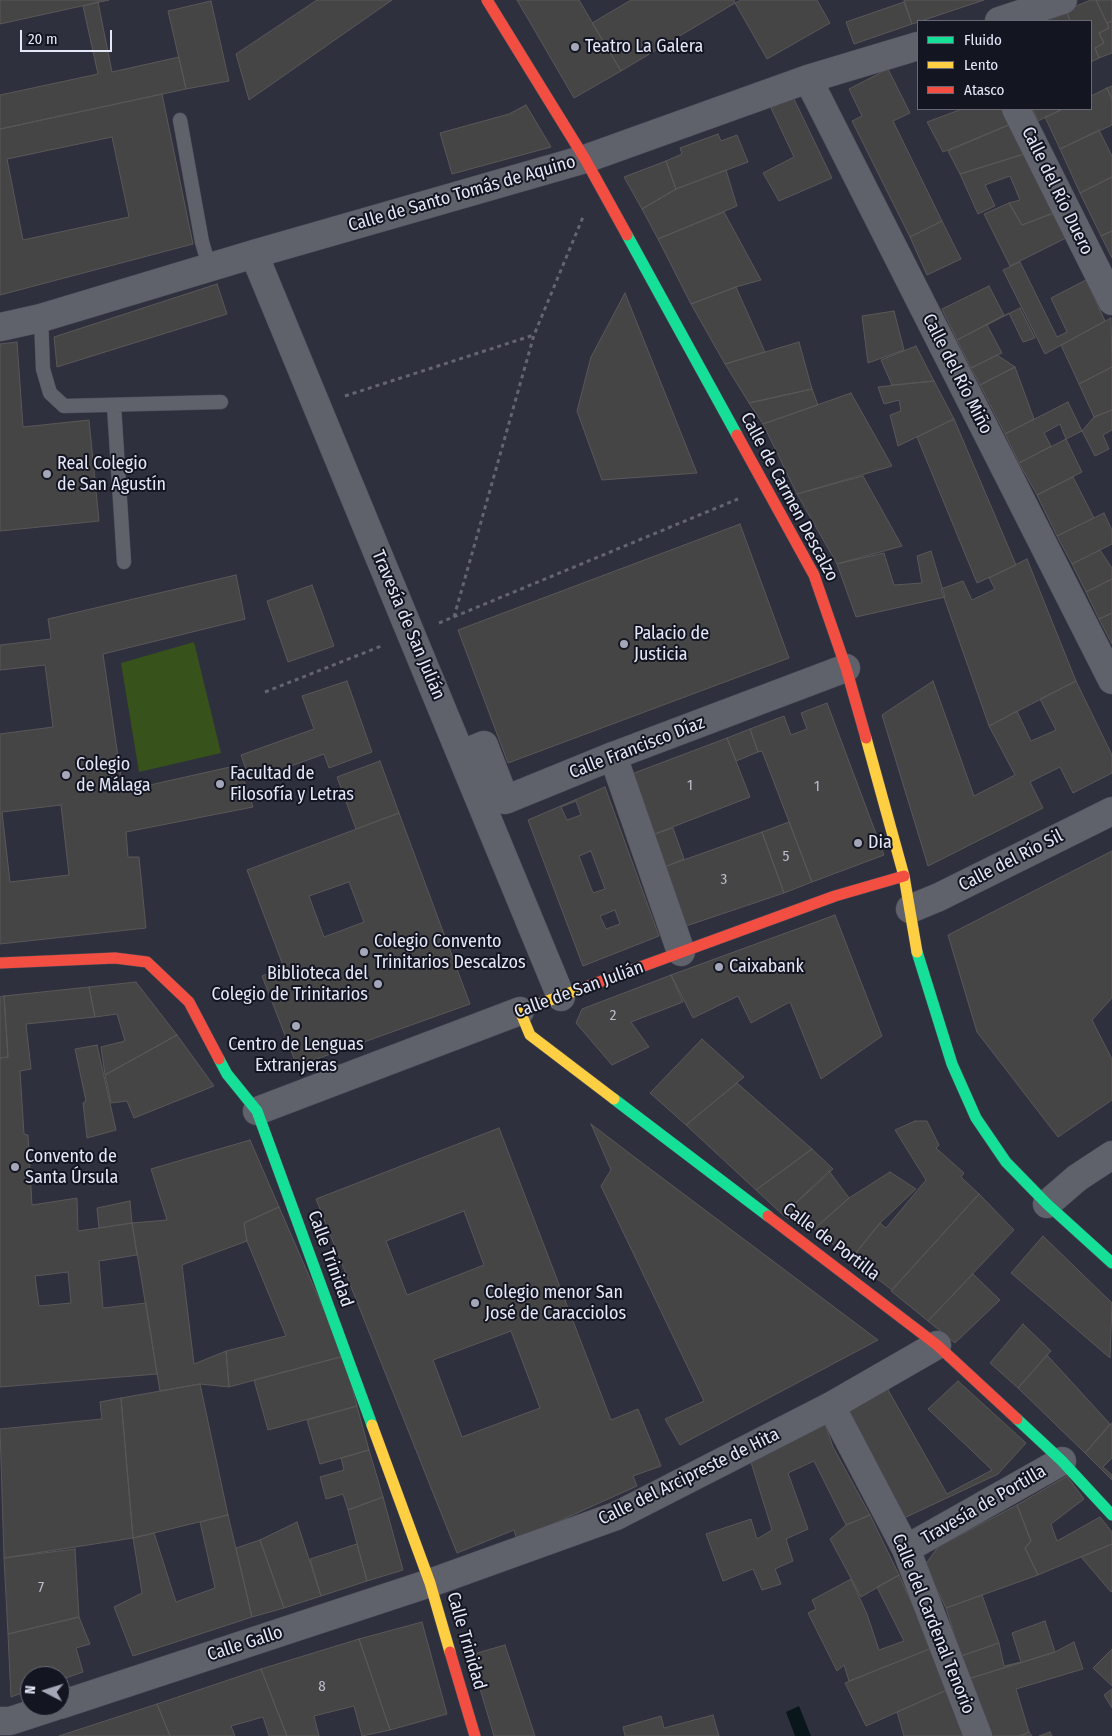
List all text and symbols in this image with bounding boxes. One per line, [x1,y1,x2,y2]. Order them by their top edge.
scale bar [22,20,115,52]
legend [917,20,1092,110]
text: 20 m [28,30,58,48]
text: Fluido [964,31,1002,49]
place label: Teatro La Galera [585,36,703,58]
marker: Teatro La Galera [569,41,581,53]
text: Lento [964,56,998,74]
text: Atasco [964,81,1004,99]
street label: Calle del Río Duero [1017,123,1097,259]
street label: Calle de Santo Tomás de Aquino [346,151,578,237]
street label: Calle del Río Miño [917,310,997,438]
street label: Calle de Carmen Descalzo [735,409,843,585]
place label: Real Colegio de San Agustín [57,453,166,496]
marker: Real Colegio de San Agustín [41,468,53,480]
street label: Travesía de San Julián [367,547,449,703]
place label: Palacio de Justicia [634,623,709,666]
marker: Palacio de Justicia [618,638,630,650]
street label: Calle Francisco Díaz [566,712,708,784]
place label: Colegio de Málaga [76,754,150,796]
place label: Facultad de Filosofía y Letras [230,763,354,806]
marker: Colegio de Málaga [60,769,72,781]
house number: 1 [687,777,693,795]
marker: Facultad de Filosofía y Letras [214,778,226,790]
house number: 1 [814,778,820,796]
street label: Calle del Río Sil [955,826,1067,896]
place label: Dia [868,832,892,854]
marker: Dia [852,837,864,849]
house number: 5 [783,848,789,866]
house number: 3 [721,871,727,889]
place label: Colegio Convento Trinitarios Descalzos [374,931,526,974]
marker: Colegio Convento Trinitarios Descalzos [358,946,370,958]
place label: Caixabank [729,956,804,978]
street label: Calle de San Julián [511,957,647,1023]
marker: Caixabank [713,961,725,973]
place label: Biblioteca del Colegio de Trinitarios [212,963,368,1006]
marker: Biblioteca del Colegio de Trinitarios [372,978,384,990]
house number: 2 [610,1007,616,1025]
marker: Centro de Lenguas Extranjeras [290,1020,302,1032]
place label: Centro de Lenguas Extranjeras [228,1034,364,1076]
place label: Convento de Santa Úrsula [25,1146,118,1188]
marker: Convento de Santa Úrsula [9,1161,21,1173]
street label: Calle de Portilla [778,1198,884,1286]
street label: Calle Trinidad [303,1208,357,1310]
place label: Colegio menor San José de Caracciolos [485,1282,626,1325]
marker: Colegio menor San José de Caracciolos [469,1297,481,1309]
street label: Calle del Arcipreste de Hita [595,1424,783,1530]
street label: Travesía de Portilla [918,1461,1050,1549]
street label: Calle del Cardenal Tenorio [887,1531,979,1717]
house number: 7 [38,1579,44,1597]
street label: Calle Trinidad [442,1590,490,1692]
street label: Calle Gallo [205,1622,285,1666]
north arrow [20,1666,70,1716]
house number: 8 [318,1678,326,1696]
text: N [22,1685,39,1695]

